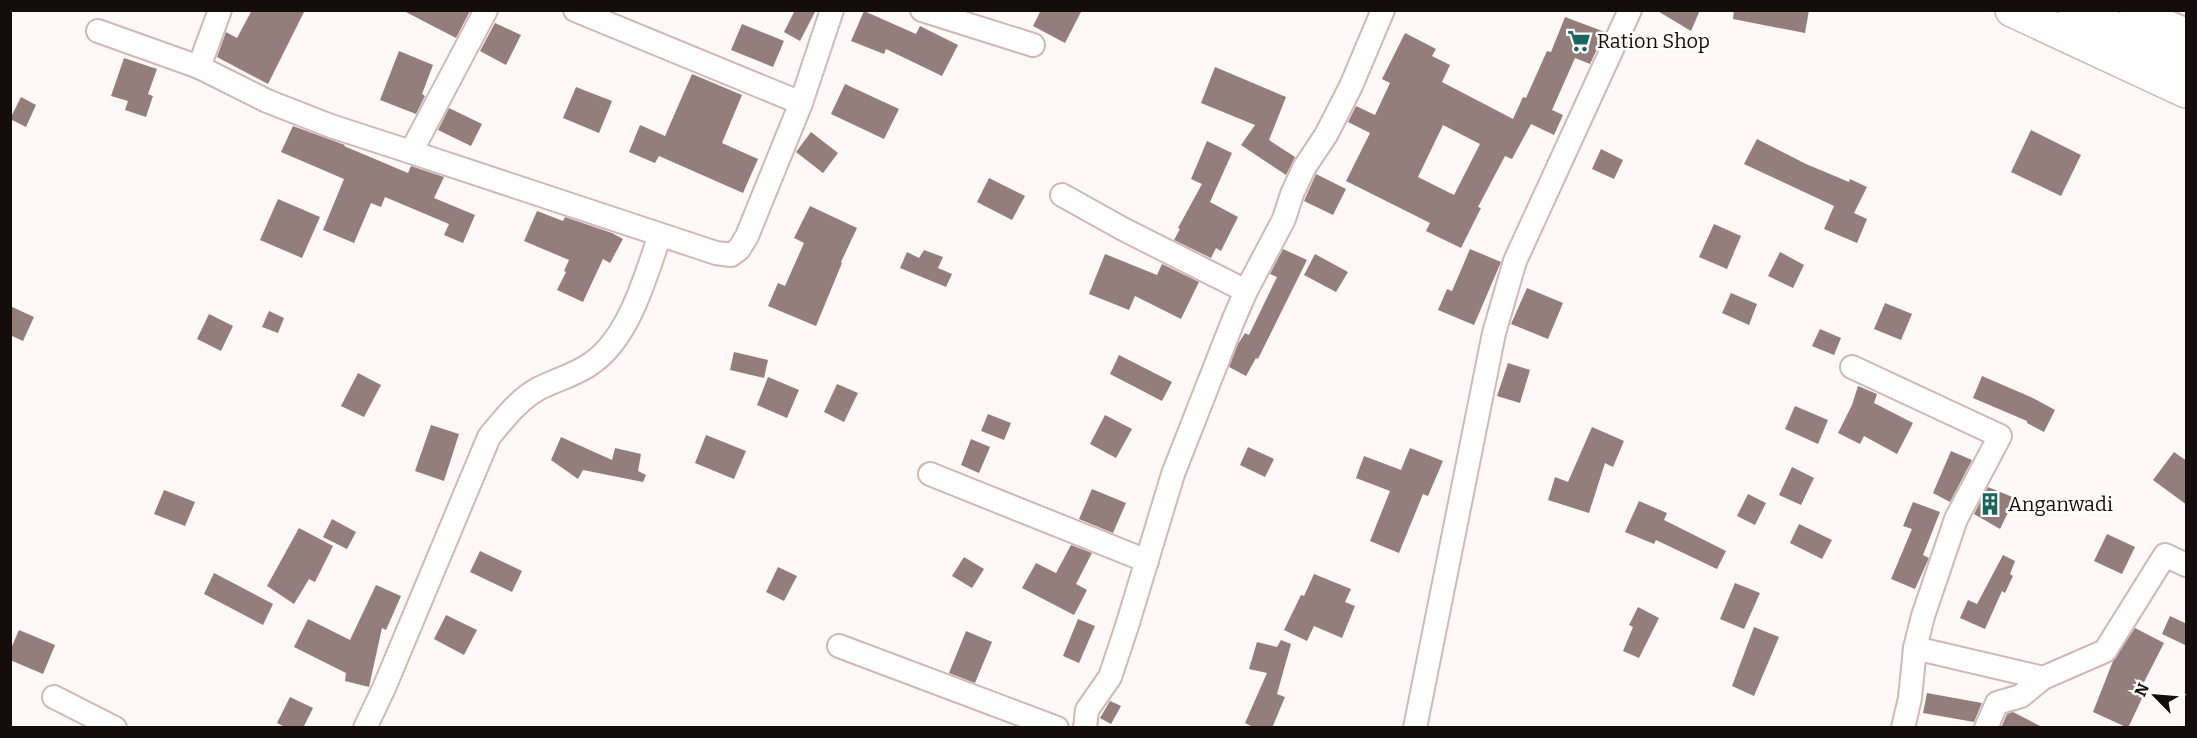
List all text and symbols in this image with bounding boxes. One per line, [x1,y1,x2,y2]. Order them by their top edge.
supermarket icon: Ration Shop [1566,28,1592,54]
place label: Ration Shop [1597,29,1710,53]
building icon: Anganwadi [1977,491,2003,517]
place label: Anganwadi [2008,492,2113,516]
north arrow [2125,666,2185,726]
text: N [2131,680,2153,699]

